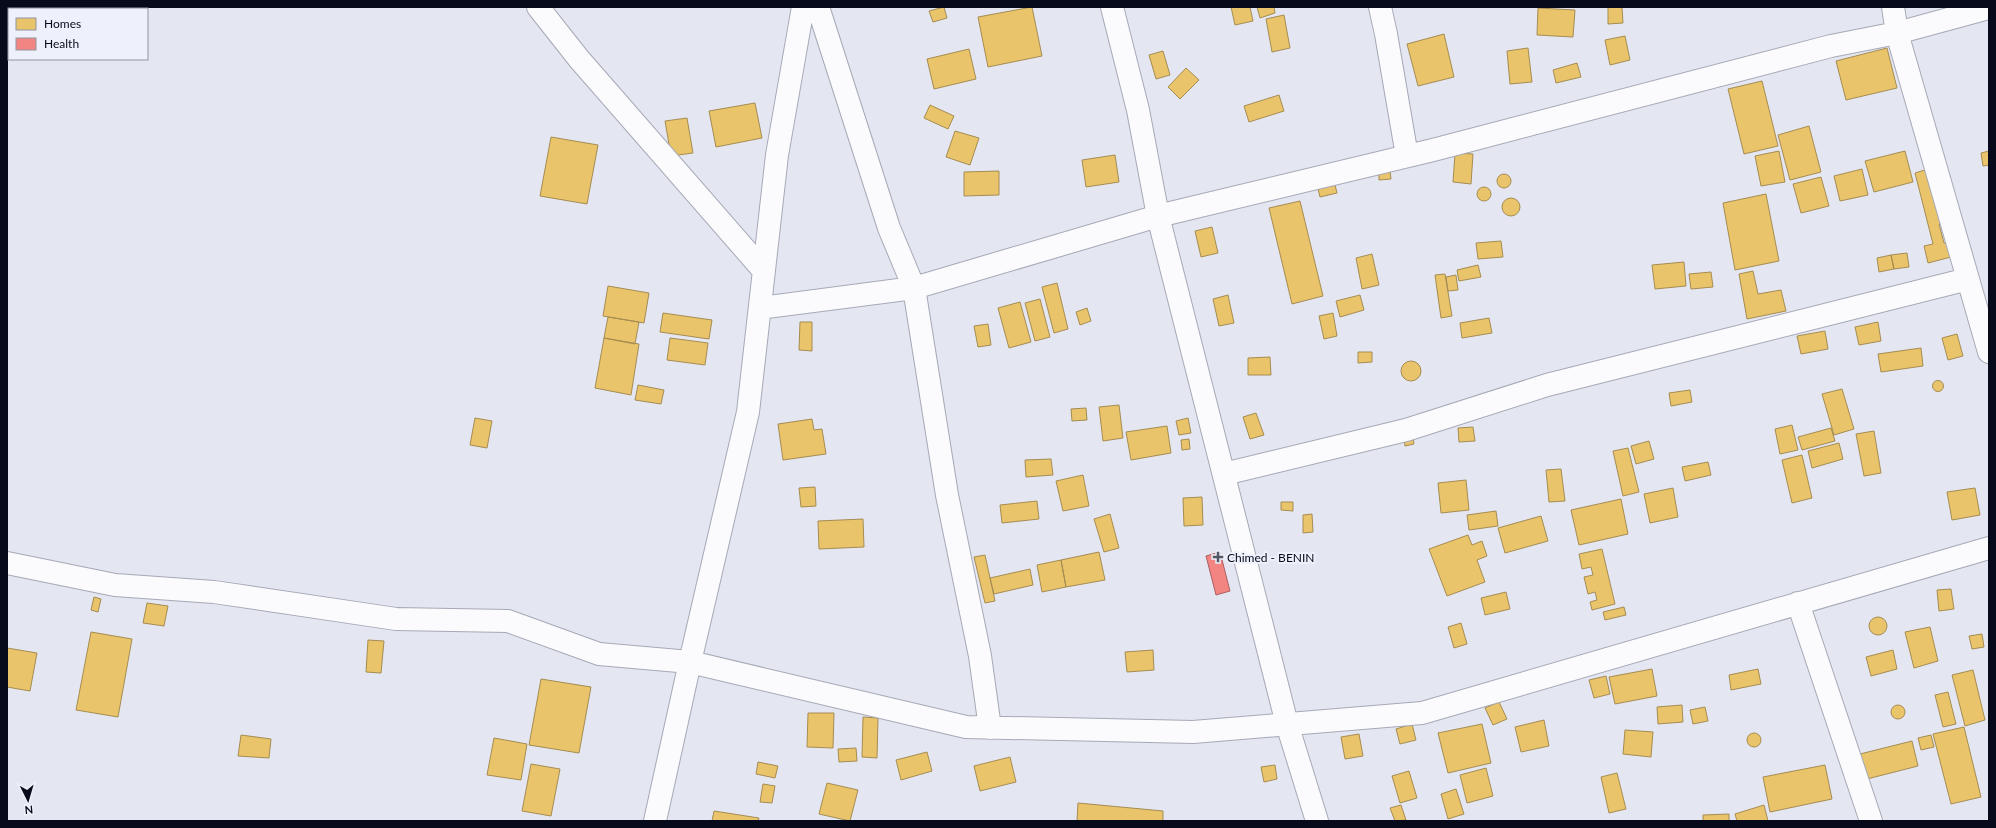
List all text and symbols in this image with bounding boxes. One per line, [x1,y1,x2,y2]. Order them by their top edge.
legend [8,8,148,60]
text: Homes [44,16,81,31]
text: Health [44,36,79,51]
place label: Chimed - BENIN [1227,550,1315,565]
marker: Chimed - BENIN [1212,551,1224,563]
north arrow [8,780,48,820]
text: N [24,804,34,817]

